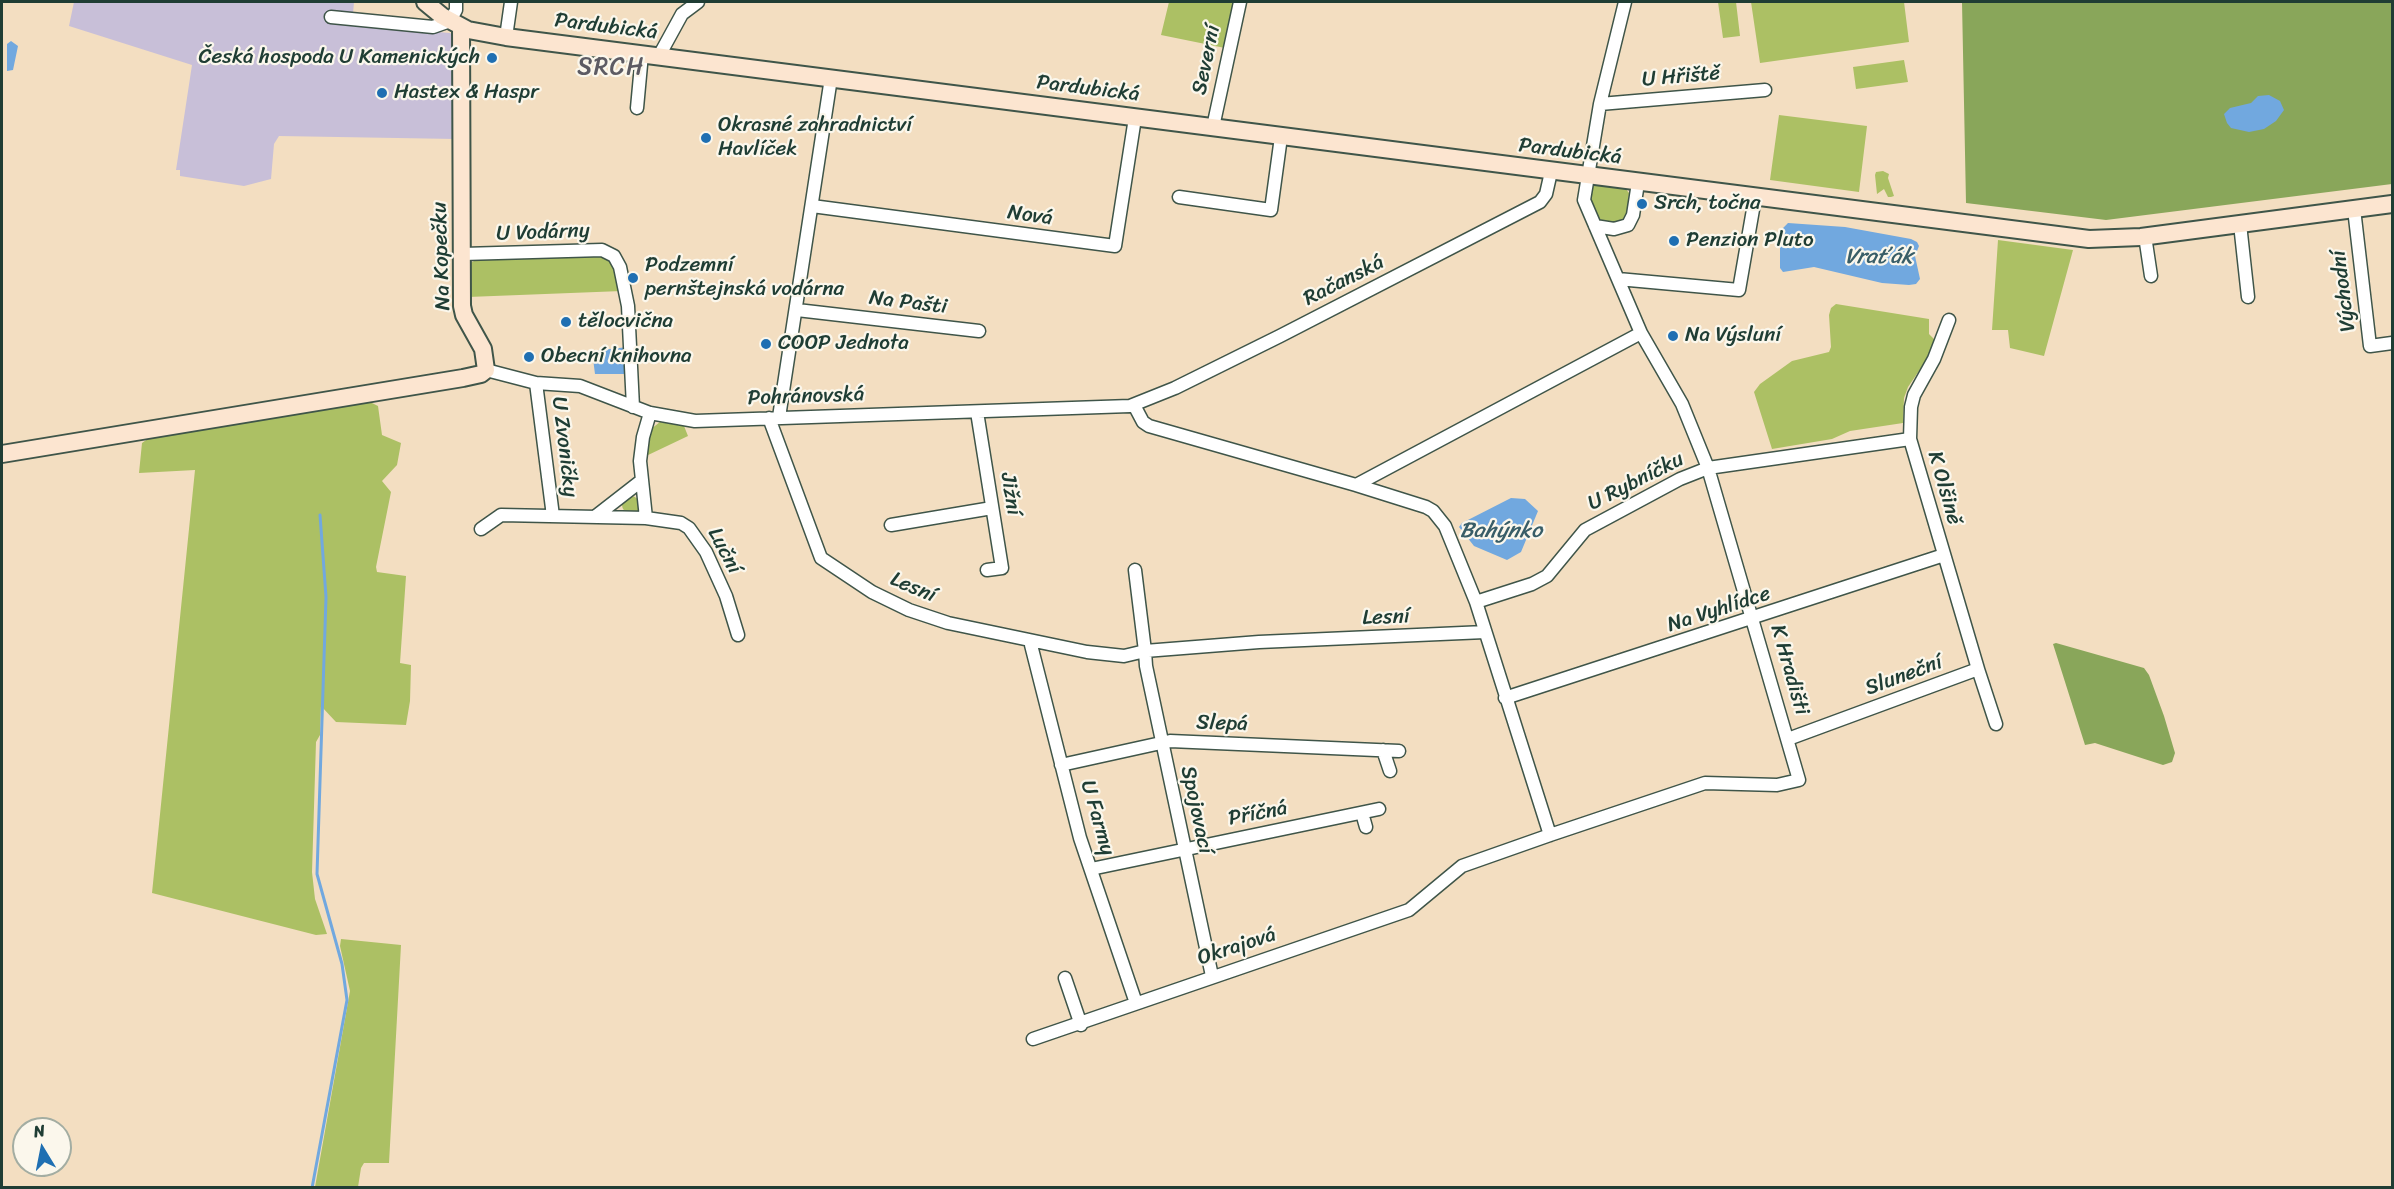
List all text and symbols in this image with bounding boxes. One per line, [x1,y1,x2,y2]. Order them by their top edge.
street label: Pardubická [553,8,659,46]
street label: Severní [1187,23,1227,97]
place label: Česká hospoda U Kamenických [198,45,480,71]
marker: Česká hospoda U Kamenických [485,51,499,65]
district label: SRCH [578,54,644,82]
street label: U Hřiště [1641,61,1721,93]
street label: Pardubická [1035,70,1141,108]
place label: Hastex & Haspr [394,80,539,106]
marker: Hastex & Haspr [375,86,389,100]
place label: Okrasné zahradnictví Havlíček [718,113,912,163]
marker: Okrasné zahradnictví Havlíček [699,131,713,145]
street label: Pardubická [1517,133,1623,171]
place label: Srch, točna [1654,191,1761,217]
marker: Srch, točna [1635,197,1649,211]
street label: Nová [1006,200,1054,232]
street label: Na Kopečku [428,201,456,311]
street label: U Vodárny [496,219,590,247]
place label: Penzion Pluto [1686,228,1814,254]
marker: Penzion Pluto [1667,234,1681,248]
water label: Vraťák [1845,244,1913,270]
street label: Východní [2327,249,2361,333]
street label: Račanská [1300,250,1388,312]
place label: Podzemní pernštejnská vodárna [645,253,844,303]
marker: Podzemní pernštejnská vodárna [626,271,640,285]
street label: Na Pašti [868,286,948,320]
place label: tělocvična [578,309,673,335]
marker: tělocvična [559,315,573,329]
place label: Na Výsluní [1685,323,1781,349]
marker: Na Výsluní [1666,329,1680,343]
place label: COOP Jednota [778,331,909,357]
marker: COOP Jednota [759,337,773,351]
place label: Obecní knihovna [541,344,692,370]
marker: Obecní knihovna [522,350,536,364]
street label: Pohránovská [747,382,865,412]
street label: U Zvoničky [545,395,583,499]
street label: U Rybníčku [1584,447,1688,517]
street label: K Olšině [1921,448,1967,528]
street label: Jižní [994,471,1026,517]
water label: Bahýnko [1460,518,1542,544]
street label: Luční [701,524,747,578]
street label: Lesní [886,567,940,609]
street label: Na Vyhlídce [1664,581,1774,639]
street label: Lesní [1362,605,1410,631]
street label: K Hradišti [1764,622,1814,718]
street label: Sluneční [1862,650,1946,702]
street label: Slepá [1196,711,1248,737]
street label: Spojovací [1174,764,1218,856]
street label: U Farmy [1074,778,1120,858]
street label: Příčná [1226,796,1290,832]
street label: Okrajová [1195,922,1279,972]
text: N [31,1116,47,1146]
north arrow [12,1117,72,1177]

